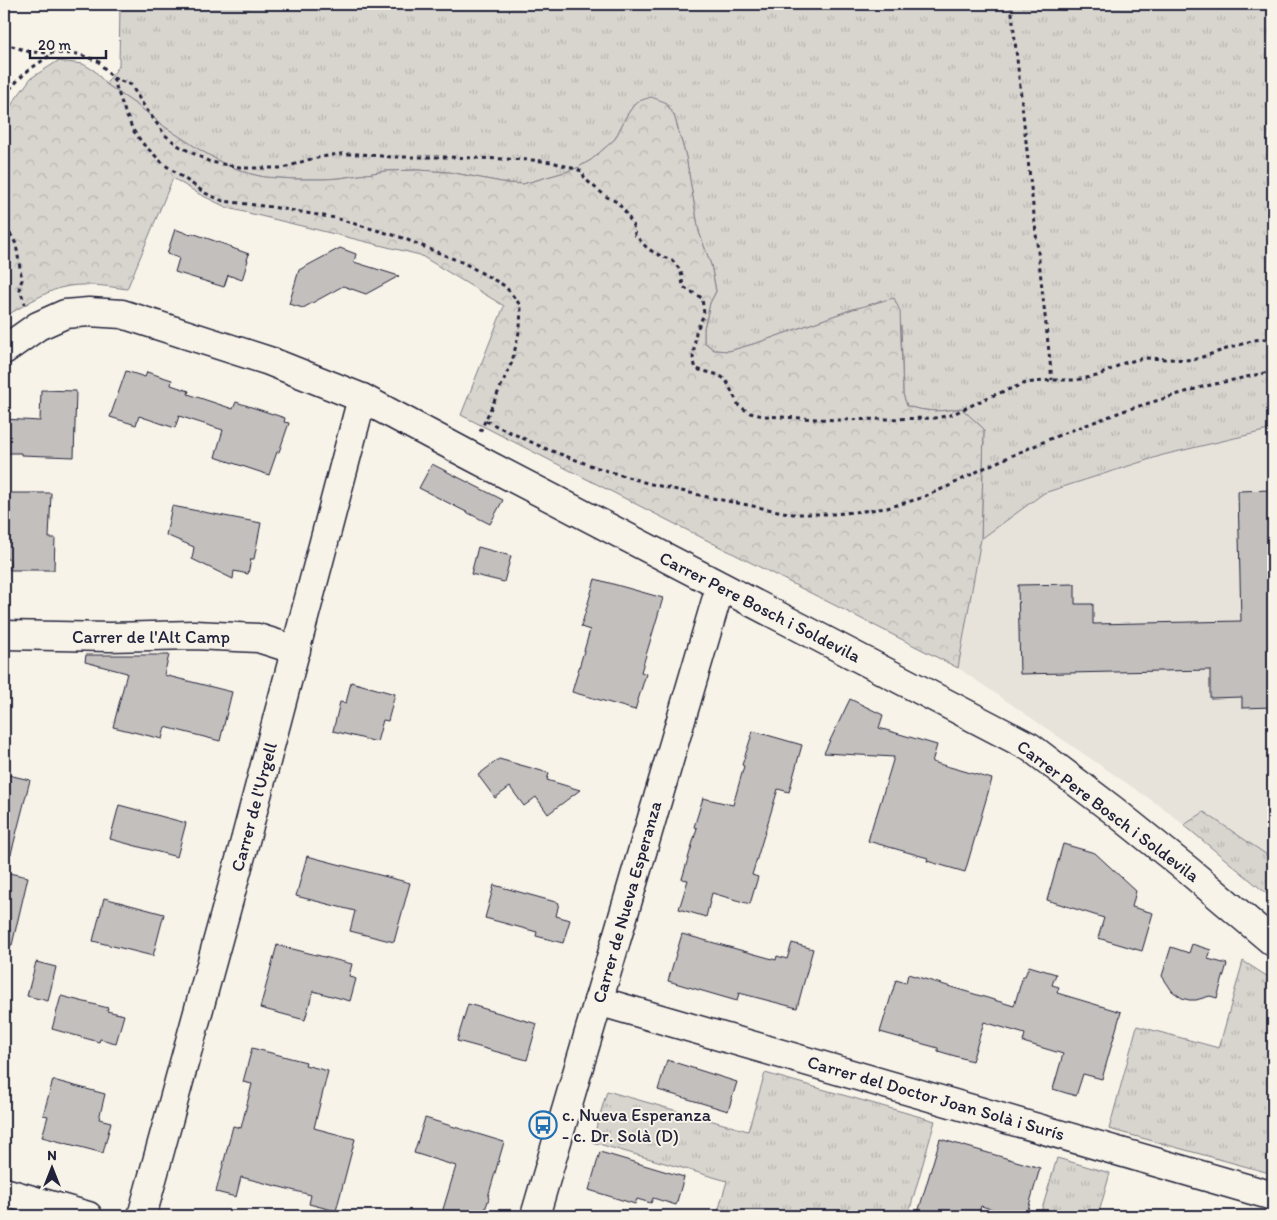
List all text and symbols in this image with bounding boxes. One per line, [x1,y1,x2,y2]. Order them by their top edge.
scale bar [30,28,106,60]
text: 20 m [38,36,72,54]
street label: Carrer Pere Bosch i Soldevila [656,547,865,668]
street label: Carrer de l'Alt Camp [72,626,230,648]
street label: Carrer Pere Bosch i Soldevila [1012,735,1204,887]
street label: Carrer de l'Urgell [226,740,282,874]
street label: Carrer de Nueva Esperanza [588,798,667,1006]
street label: Carrer del Doctor Joan Solà i Surís [805,1051,1067,1145]
place label: c. Nueva Esperanza - c. Dr. Solà (D) [562,1104,712,1147]
bus stop icon: c. Nueva Esperanza - c. Dr. Solà (D) [528,1110,558,1140]
north arrow [28,1142,78,1192]
text: N [47,1147,57,1164]

